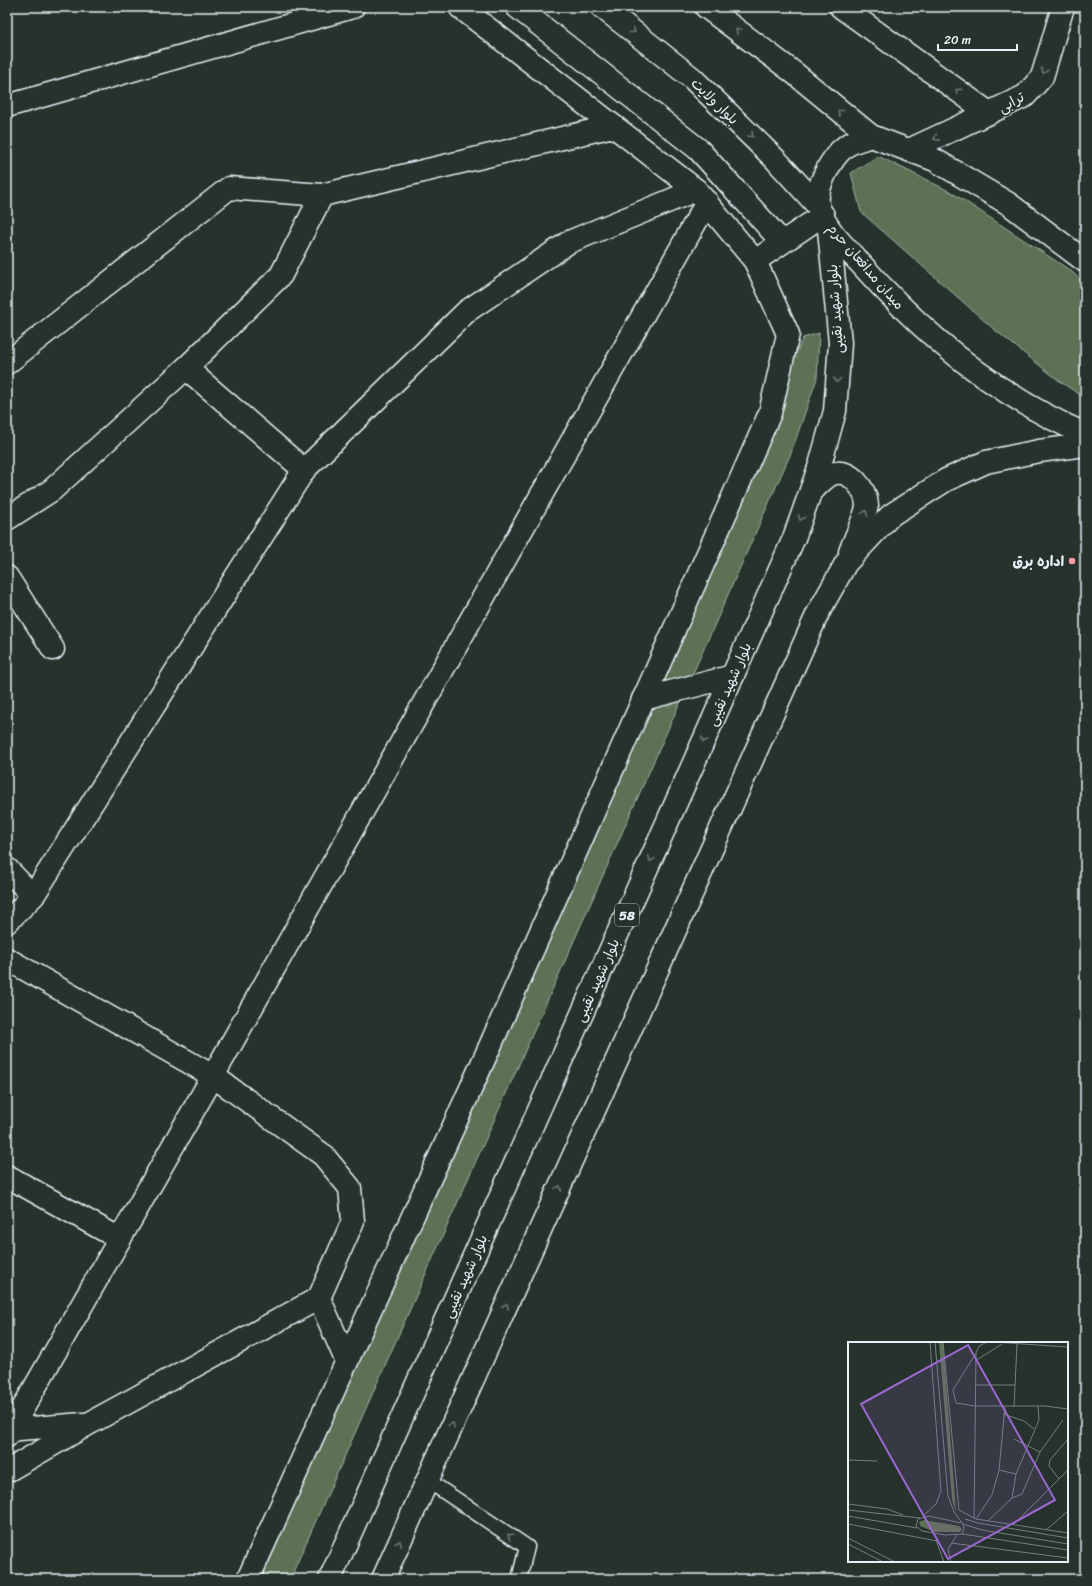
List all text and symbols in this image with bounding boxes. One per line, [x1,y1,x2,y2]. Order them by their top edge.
one-way arrow [628,26,635,33]
scale bar [938,26,1017,52]
one-way arrow [736,29,743,36]
text: 20 m [944,29,971,51]
one-way arrow [1040,68,1049,75]
street label: بلوار ولایت [685,72,745,131]
street label: ترابی [993,84,1030,120]
one-way arrow [955,88,962,95]
one-way arrow [838,109,845,116]
one-way arrow [746,130,754,138]
one-way arrow [933,133,940,141]
street label: میدان مدافعان حرم [820,217,911,316]
street label: بلوار شهید نقیبی [820,263,851,354]
one-way arrow [833,377,842,383]
one-way arrow [860,510,868,517]
one-way arrow [797,515,805,522]
place label: اداره برق [1013,549,1064,574]
marker: اداره برق [1067,556,1077,566]
street label: بلوار شهید نقیبی [700,638,759,730]
one-way arrow [701,737,709,744]
one-way arrow [648,856,656,863]
road number: 58 [615,904,639,926]
street label: بلوار شهید نقیبی [568,934,627,1026]
one-way arrow [554,1184,562,1192]
street label: بلوار شهید نقیبی [436,1230,495,1322]
one-way arrow [501,1303,509,1311]
inset map [848,1342,1068,1562]
one-way arrow [448,1422,456,1429]
one-way arrow [508,1534,515,1541]
one-way arrow [394,1540,402,1548]

